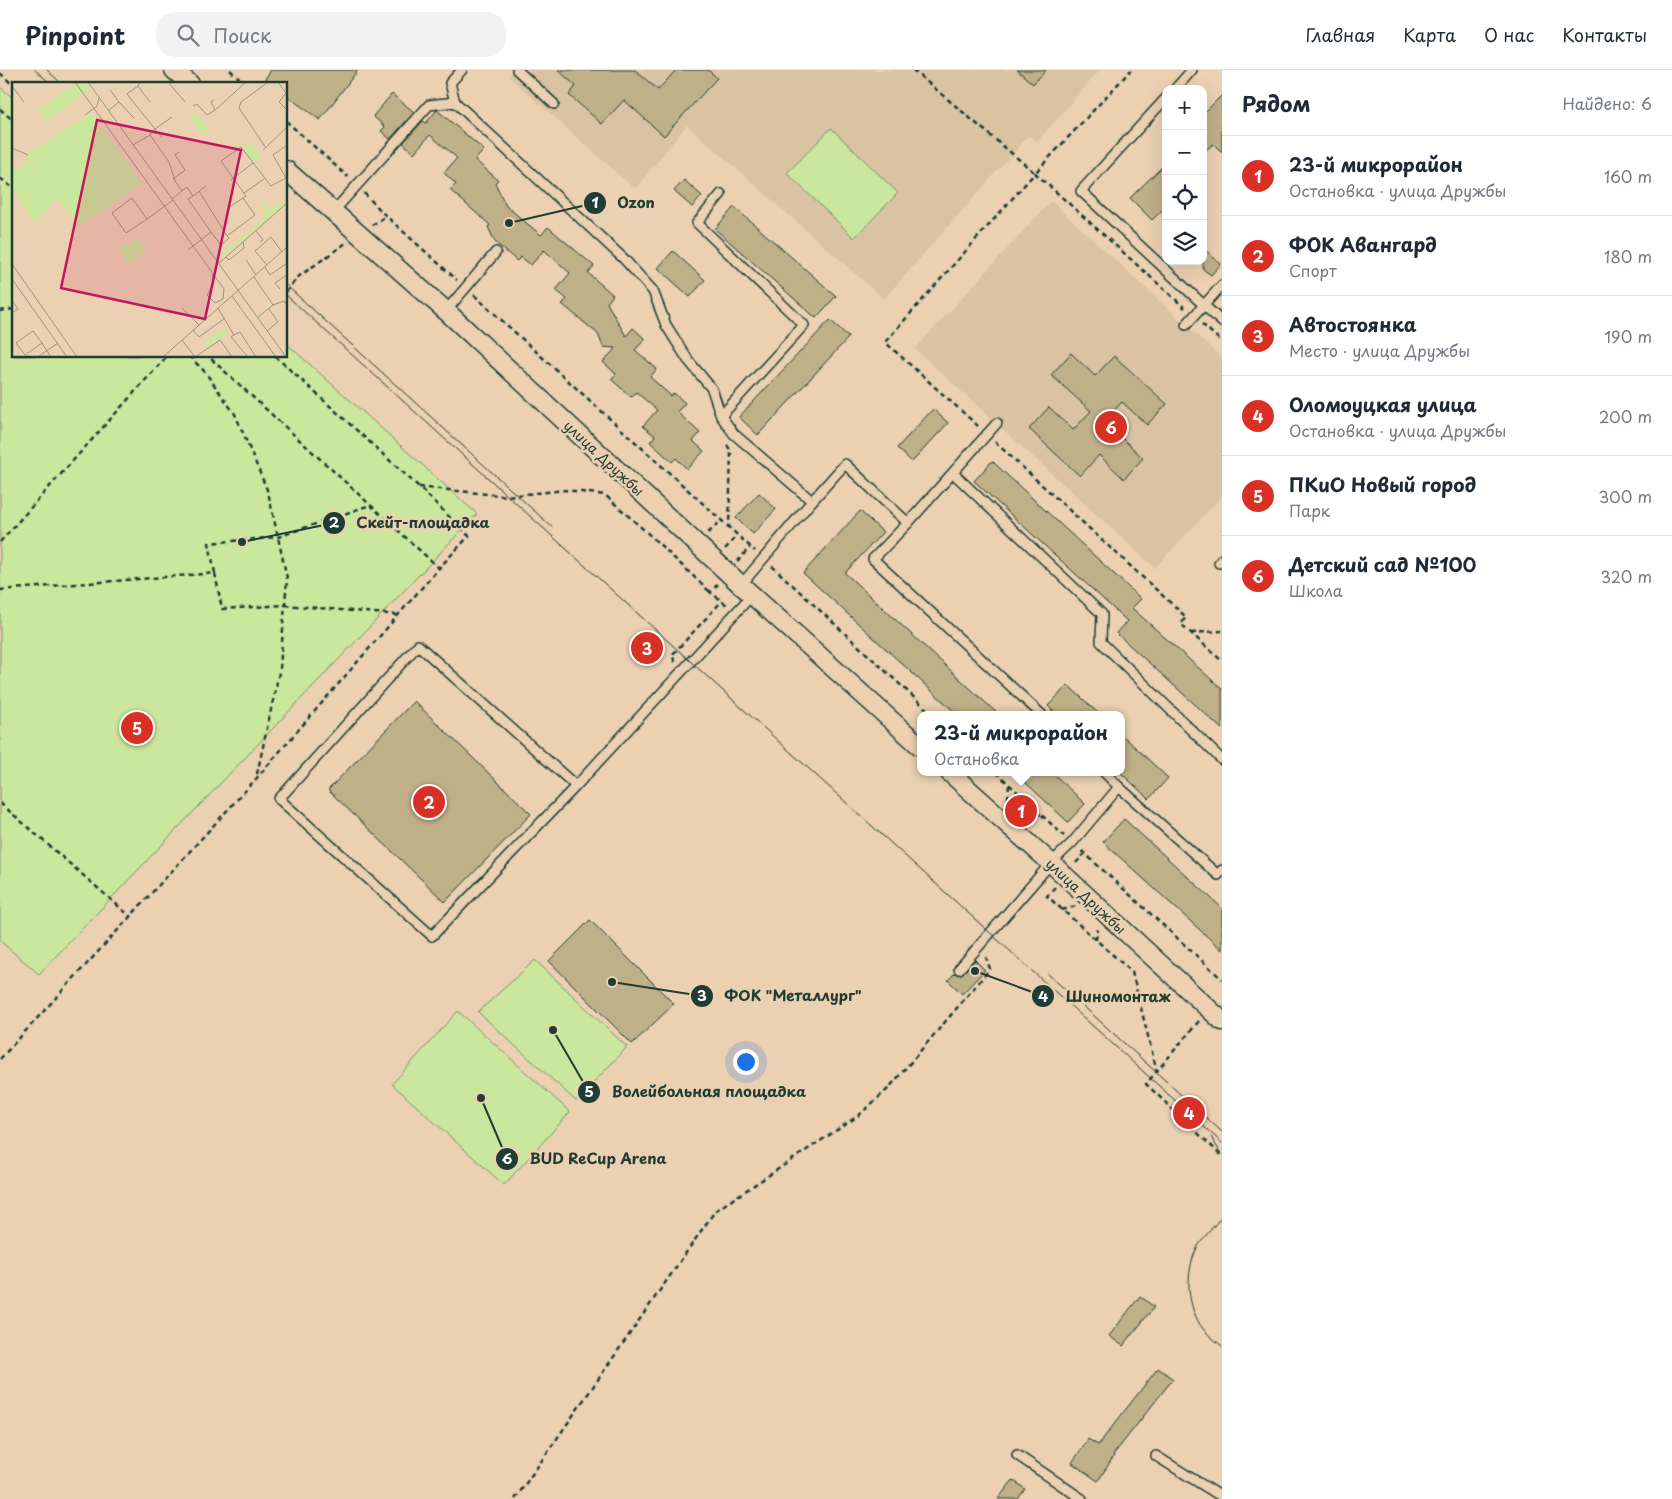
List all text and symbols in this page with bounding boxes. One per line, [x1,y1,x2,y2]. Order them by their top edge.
search box [156,12,506,57]
text: Pinpoint [25,17,126,53]
icon: search [174,21,202,49]
text: Поиск [214,21,271,49]
text: Главная [1306,21,1375,48]
text: Карта [1403,21,1456,48]
text: О нас [1484,21,1534,48]
text: Контакты [1562,21,1647,48]
inset map [12,82,288,358]
map controls [1162,85,1207,265]
button: + [1162,85,1207,130]
text: Рядом [1242,87,1310,119]
text: Найдено: 6 [1562,91,1652,115]
button: − [1162,130,1207,175]
text: 23-й микрорайон [1289,150,1463,178]
text: 1 [1254,164,1262,188]
text: 160 m [1604,164,1652,188]
button: locate [1162,175,1207,220]
text: Остановка · улица Дружбы [1289,178,1506,202]
callout: Ozon [582,188,665,218]
text: 1 [591,190,599,213]
text: Ozon [617,190,655,213]
button: layers [1162,220,1207,265]
text: ФОК Авангард [1289,230,1437,258]
text: 2 [1252,244,1264,268]
text: 180 m [1604,244,1652,268]
text: Спорт [1289,258,1337,282]
text: Автостоянка [1289,310,1417,338]
text: 3 [1253,324,1263,348]
text: 190 m [1604,324,1652,348]
text: Место · улица Дружбы [1289,338,1470,362]
text: Оломоуцкая улица [1289,390,1477,418]
text: 4 [1253,404,1263,428]
text: 200 m [1599,404,1652,428]
pin: 6 [1095,408,1127,446]
street label: улица Дружбы [559,415,649,501]
text: Остановка · улица Дружбы [1289,418,1506,442]
text: ПКиО Новый город [1289,470,1476,498]
text: 5 [1253,484,1263,508]
text: 300 m [1598,484,1652,508]
text: Парк [1289,498,1330,522]
callout: Скейт-площадка [321,508,500,538]
text: 2 [329,510,340,533]
text: Скейт-площадка [356,510,490,533]
text: Детский сад №100 [1289,550,1476,578]
text: 6 [1252,564,1264,588]
text: 320 m [1601,564,1652,588]
text: Школа [1289,578,1343,602]
pin: 3 [631,629,663,667]
pin: 5 [121,709,153,747]
popup [917,711,1125,776]
text: 23-й микрорайон [934,718,1108,746]
text: Остановка [934,746,1019,770]
pin: 2 [413,783,445,821]
pin: 1 [1005,792,1037,830]
street label: улица Дружбы [1041,853,1131,939]
callout: ФОК "Металлург" [690,981,872,1011]
callout: Шиномонтаж [1030,981,1180,1011]
text: 3 [697,983,707,1006]
text: ФОК "Металлург" [724,983,862,1006]
text: 4 [1038,984,1048,1007]
text: Шиномонтаж [1065,984,1171,1007]
your location [733,1049,759,1075]
callout: Волейбольная площадка [576,1077,816,1107]
text: 5 [584,1079,594,1102]
text: Волейбольная площадка [612,1079,806,1102]
pin: 4 [1173,1094,1205,1132]
callout: BUD ReCup Arena [495,1144,677,1174]
text: 6 [502,1146,513,1169]
text: BUD ReCup Arena [529,1146,667,1169]

